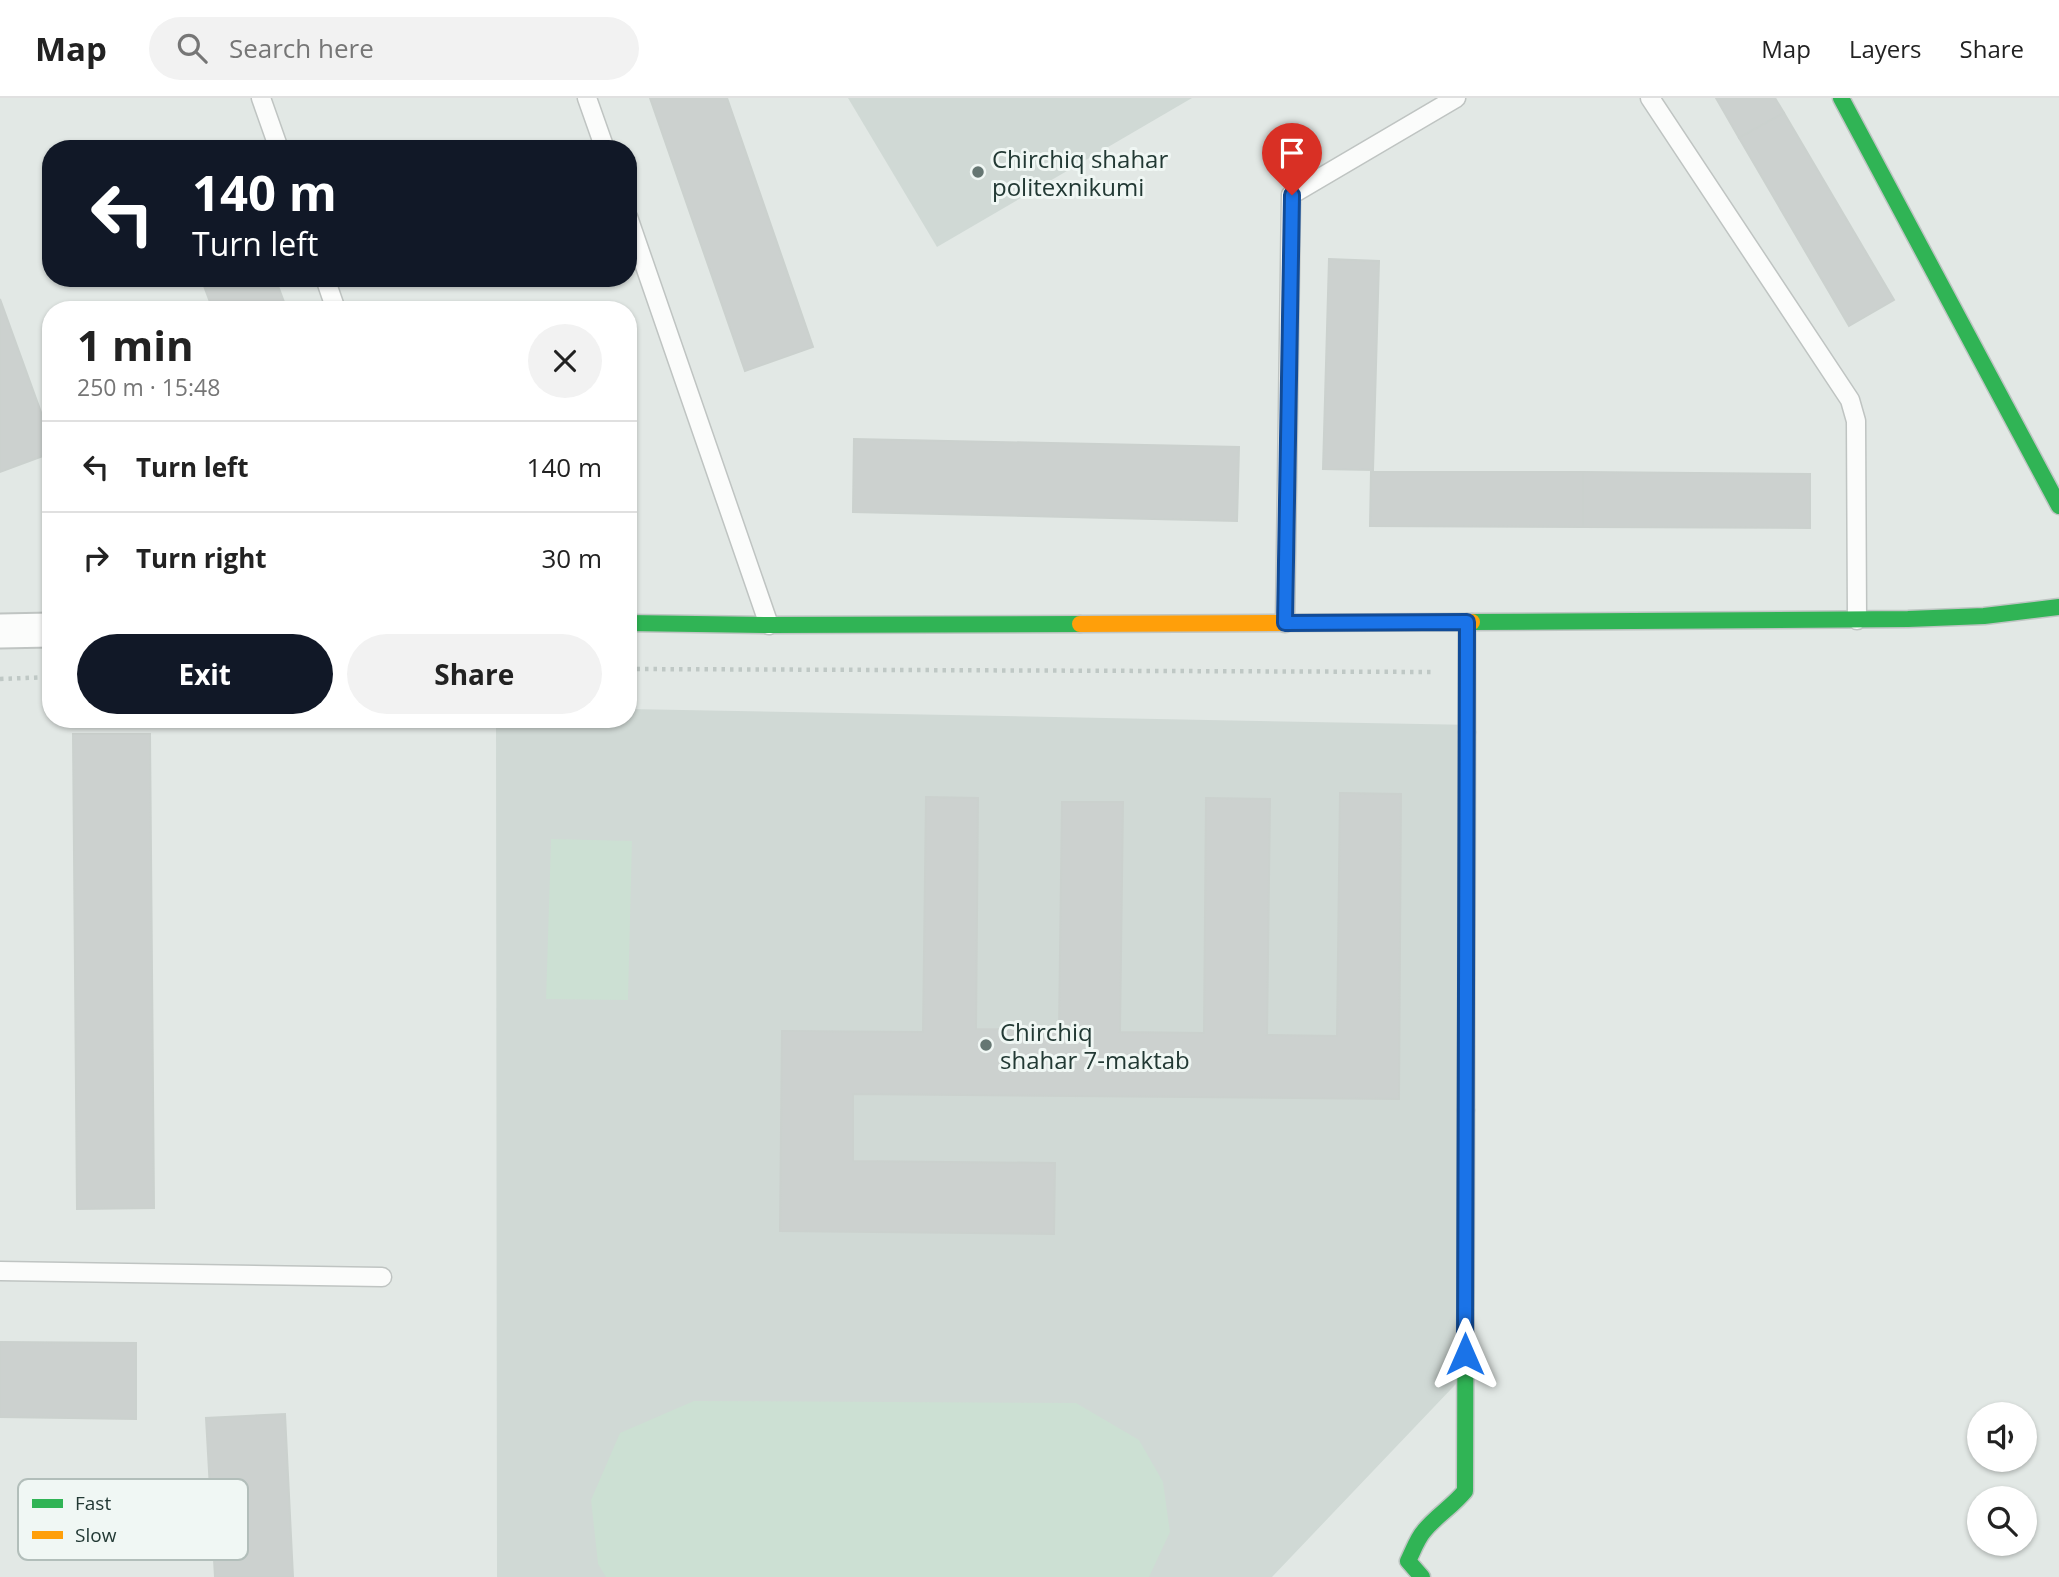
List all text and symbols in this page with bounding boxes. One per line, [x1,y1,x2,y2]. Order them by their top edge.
search box [149,17,639,80]
text: Map [35,26,107,71]
icon: search [173,29,211,67]
text: Search here [229,30,374,66]
text: Map [1761,32,1811,65]
text: Layers [1849,32,1922,65]
text: Share [1960,32,2024,65]
pin [1262,123,1322,195]
icon: arrive [1273,134,1311,172]
place label: Chirchiq shahar politexnikumi [992,142,1168,203]
text: 140 m [192,159,337,225]
marker: Chirchiq shahar politexnikumi [970,164,986,180]
icon: left [77,168,168,259]
text: Turn left [192,222,318,265]
text: 1 min [77,316,194,373]
button: close [528,324,602,398]
text: 250 m · 15:48 [77,371,220,403]
icon: left [77,448,115,486]
text: Turn left [136,449,248,485]
text: 140 m [527,449,602,485]
icon: right [77,539,115,577]
text: Turn right [136,540,267,576]
text: 30 m [541,540,602,576]
button: Exit [77,634,333,714]
button: Share [347,634,602,714]
place label: Chirchiq shahar 7-maktab [1000,1015,1190,1076]
marker: Chirchiq shahar 7-maktab [978,1037,994,1053]
position arrow [1428,1317,1502,1391]
map controls [1967,1402,2037,1556]
button: sound [1967,1402,2037,1472]
legend [18,1479,248,1560]
button: search [1967,1486,2037,1556]
text: Fast [75,1490,111,1516]
text: Slow [75,1522,117,1548]

